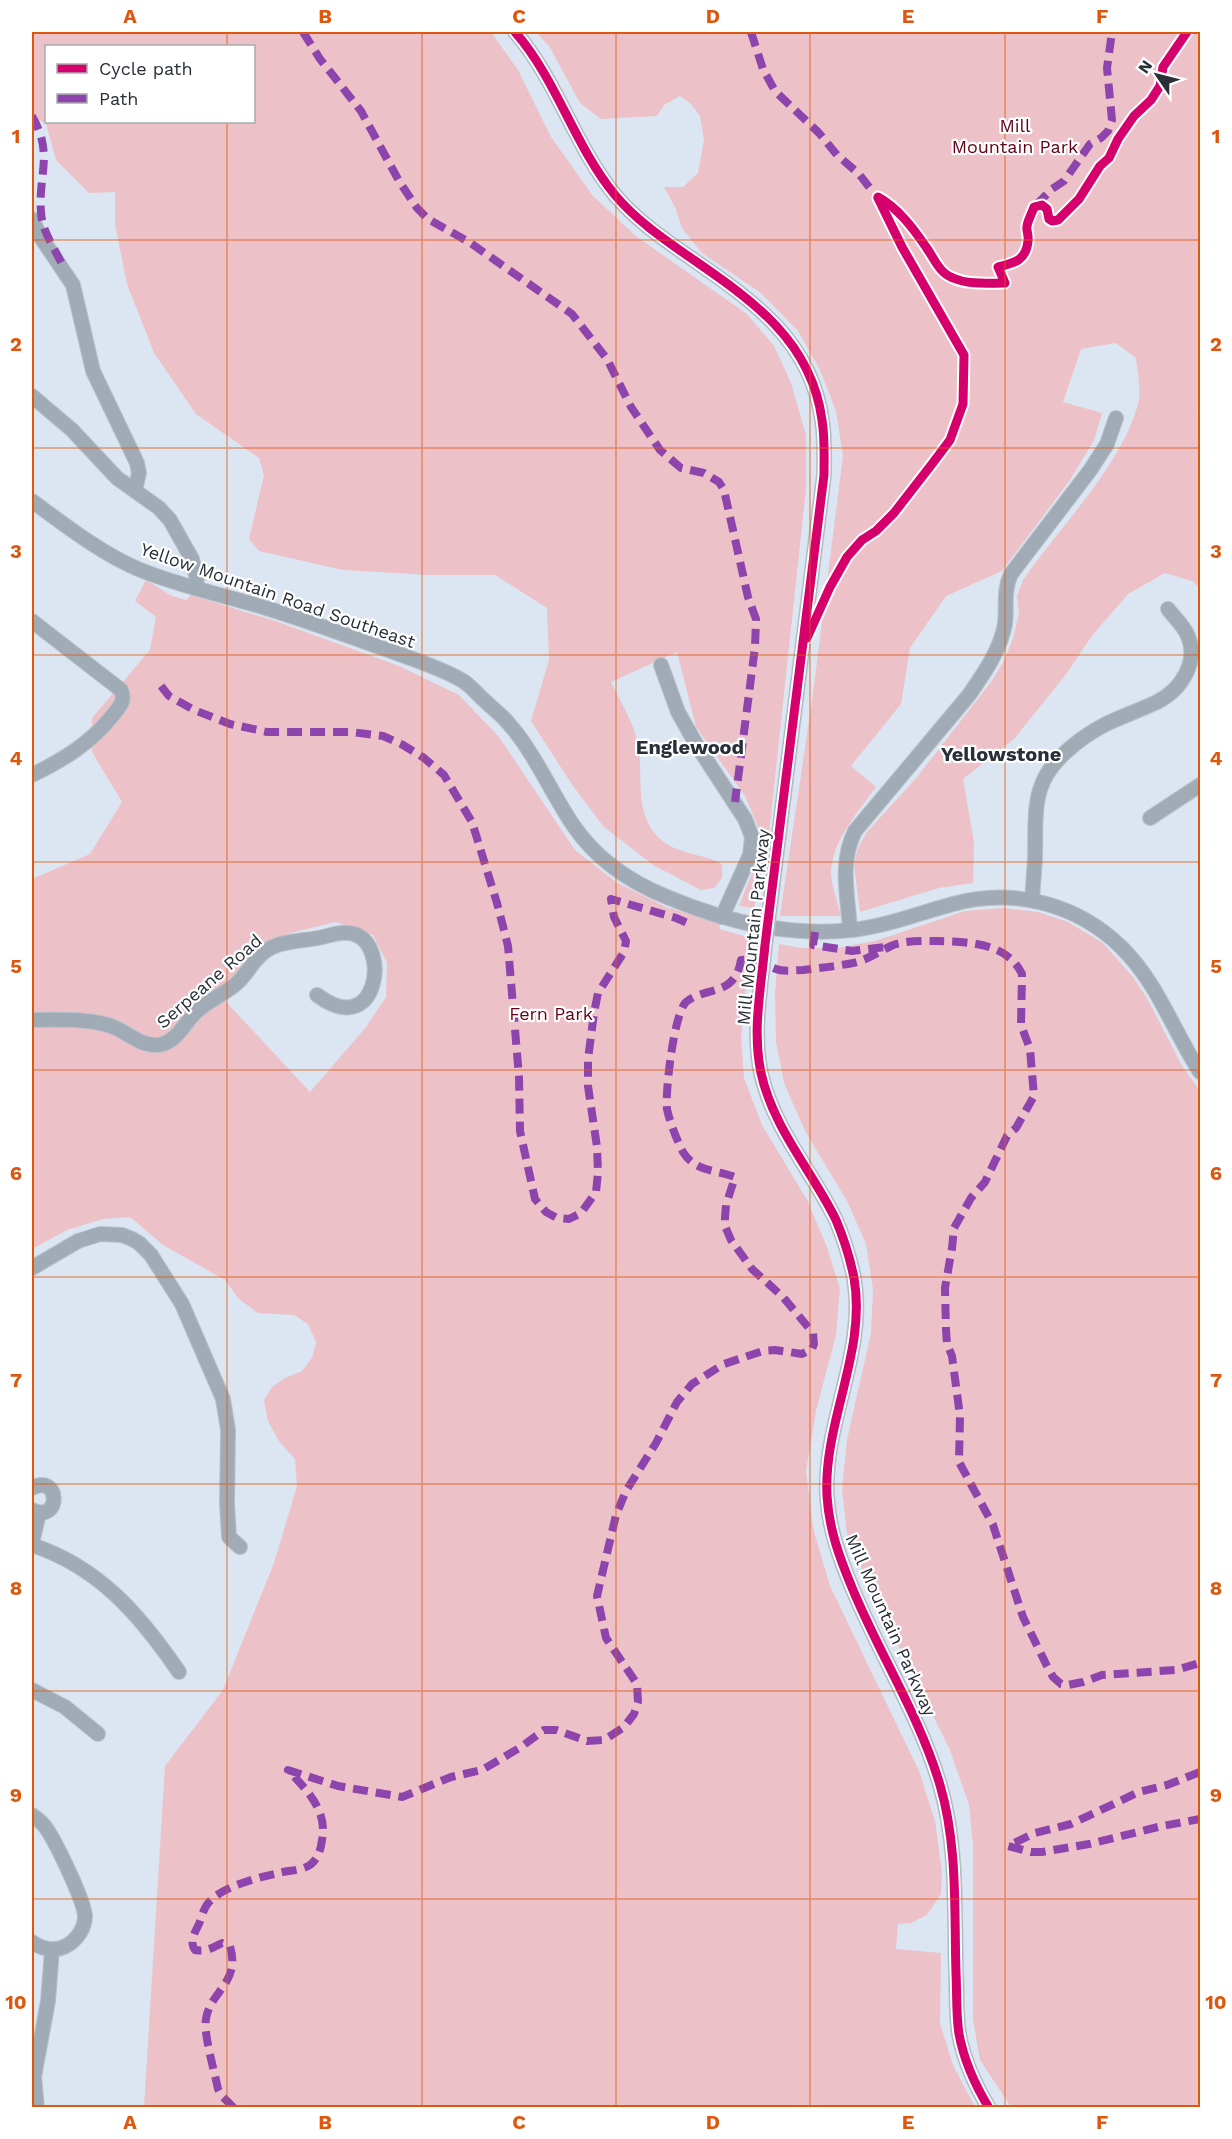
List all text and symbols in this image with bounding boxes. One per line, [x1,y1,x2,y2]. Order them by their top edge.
text: A [123,4,137,28]
text: B [318,4,332,28]
text: C [512,4,526,28]
text: D [706,4,720,28]
text: E [902,4,914,28]
text: F [1096,4,1108,28]
legend [45,45,255,123]
north arrow [1127,45,1187,105]
text: N [1134,56,1156,77]
text: Cycle path [99,58,193,79]
text: Path [99,88,139,109]
park label: Mill Mountain Park [952,115,1078,157]
text: 1 [12,124,20,148]
text: 1 [1212,124,1220,148]
text: 2 [10,332,22,356]
text: 2 [1210,332,1222,356]
street label: Yellow Mountain Road Southeast [138,538,419,652]
text: 3 [10,539,22,563]
text: 3 [1210,539,1222,563]
district label: Englewood [636,735,744,759]
district label: Yellowstone [941,742,1061,766]
text: 4 [10,746,23,770]
text: 4 [1210,746,1223,770]
street label: Mill Mountain Parkway [732,827,774,1026]
street label: Serpeane Road [152,930,266,1032]
text: 5 [10,954,22,978]
text: 5 [1210,954,1222,978]
park label: Fern Park [509,1003,593,1024]
text: 6 [10,1161,22,1185]
text: 6 [1210,1161,1222,1185]
text: 7 [10,1368,22,1392]
text: 7 [1210,1368,1222,1392]
street label: Mill Mountain Parkway [841,1531,941,1720]
text: 8 [10,1576,22,1600]
text: 8 [1210,1576,1222,1600]
text: 9 [10,1783,22,1807]
text: 9 [1210,1783,1222,1807]
text: 10 [5,1990,27,2014]
text: 10 [1205,1990,1227,2014]
text: A [123,2110,137,2134]
text: B [318,2110,332,2134]
text: C [512,2110,526,2134]
text: D [706,2110,720,2134]
text: E [902,2110,914,2134]
text: F [1096,2110,1108,2134]

